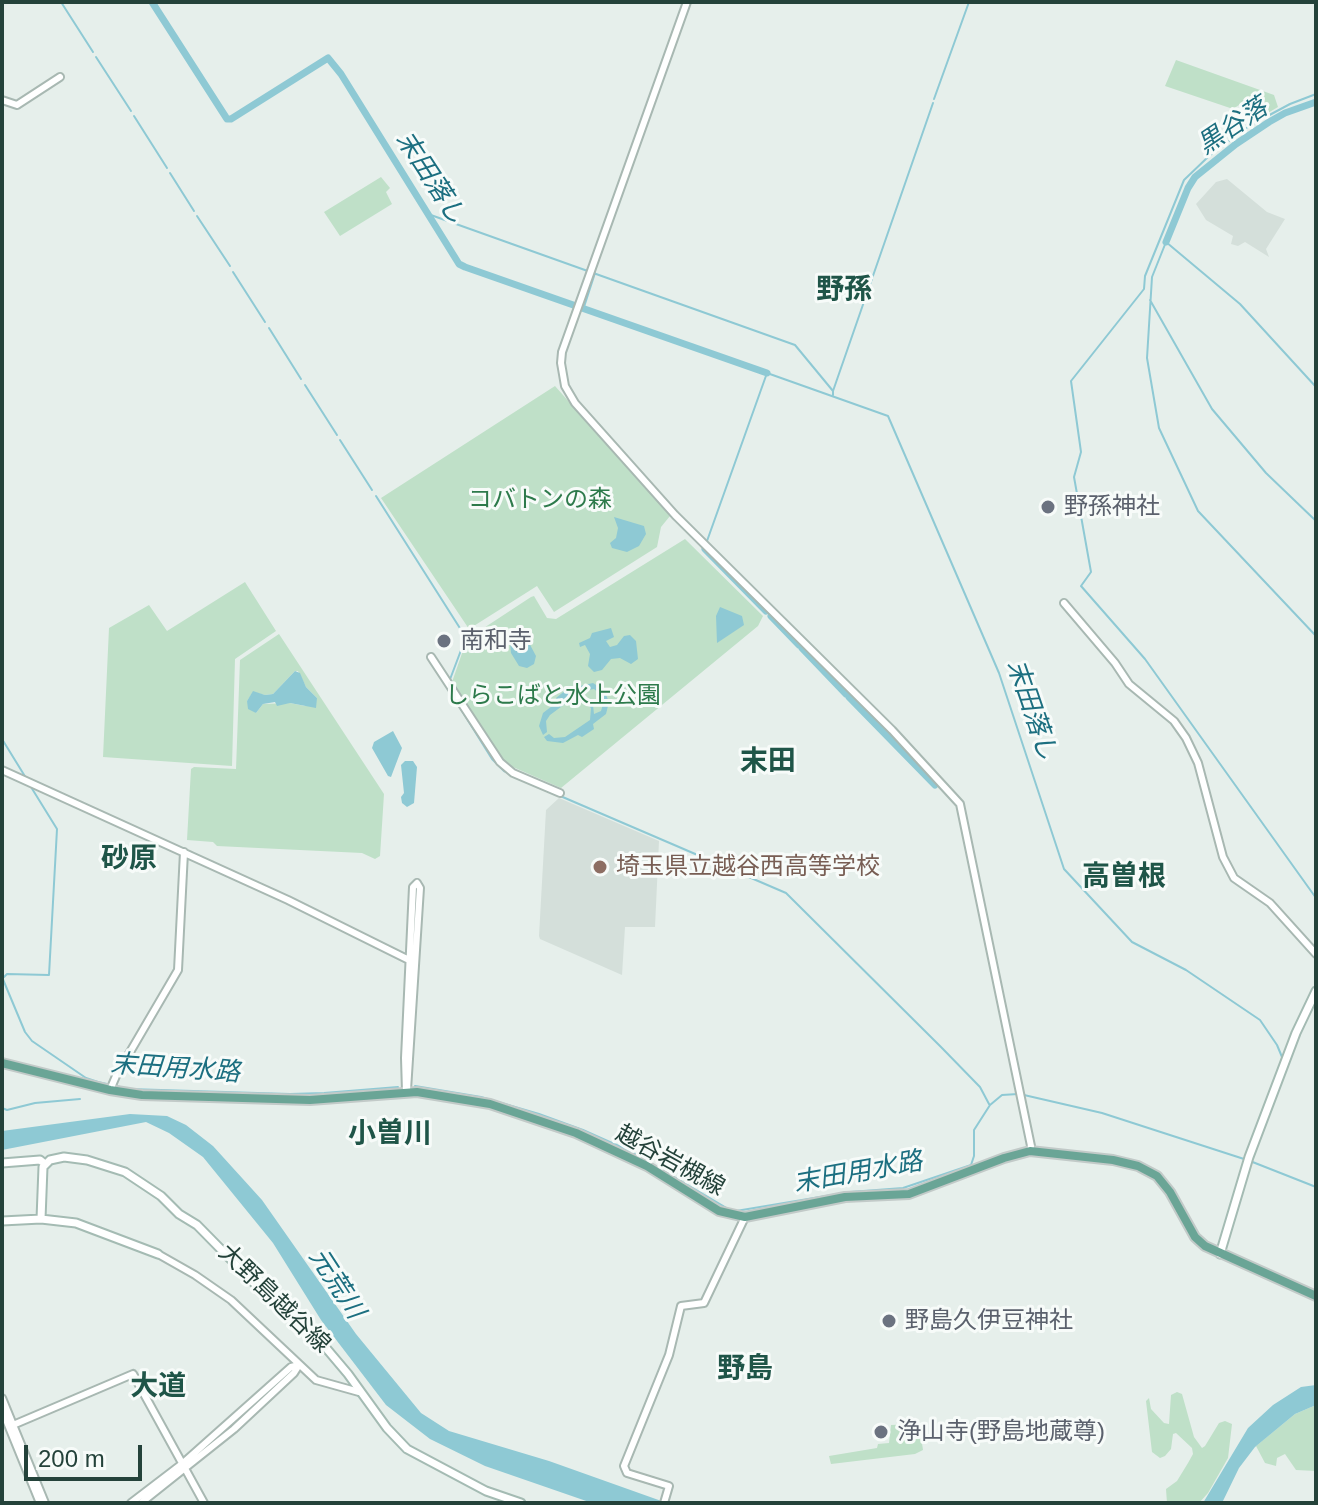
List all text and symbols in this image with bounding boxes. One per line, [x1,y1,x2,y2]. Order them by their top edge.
water label: 黒谷落 [1192,92,1274,162]
water label: 末田落し [389,126,471,230]
district label: 野孫 [816,273,872,307]
park label: コバトンの森 [468,486,612,514]
place label: 野孫神社 [1064,493,1160,521]
marker: 野孫神社 [1039,498,1057,516]
place label: 南和寺 [460,627,532,655]
marker: 南和寺 [435,632,453,650]
water label: 末田落し [999,656,1063,764]
park label: しらこばと水上公園 [445,682,661,710]
district label: 末田 [740,745,796,779]
district label: 砂原 [101,842,157,876]
place label: 埼玉県立越谷西高等学校 [616,853,880,881]
marker: 埼玉県立越谷西高等学校 [591,858,609,876]
district label: 高曽根 [1082,860,1166,894]
water label: 末田用水路 [109,1049,241,1089]
district label: 小曽川 [348,1117,432,1151]
street label: 越谷岩槻線 [611,1119,729,1203]
water label: 末田用水路 [791,1146,925,1200]
street label: 大野島越谷線 [212,1239,336,1359]
water label: 元荒川 [302,1243,370,1325]
place label: 野島久伊豆神社 [905,1307,1073,1335]
marker: 野島久伊豆神社 [880,1312,898,1330]
district label: 野島 [717,1352,773,1386]
district label: 大道 [130,1370,186,1404]
place label: 浄山寺(野島地蔵尊) [897,1418,1105,1446]
marker: 浄山寺(野島地蔵尊) [872,1423,890,1441]
scale bar [28,1429,146,1479]
text: 200 m [38,1445,105,1472]

